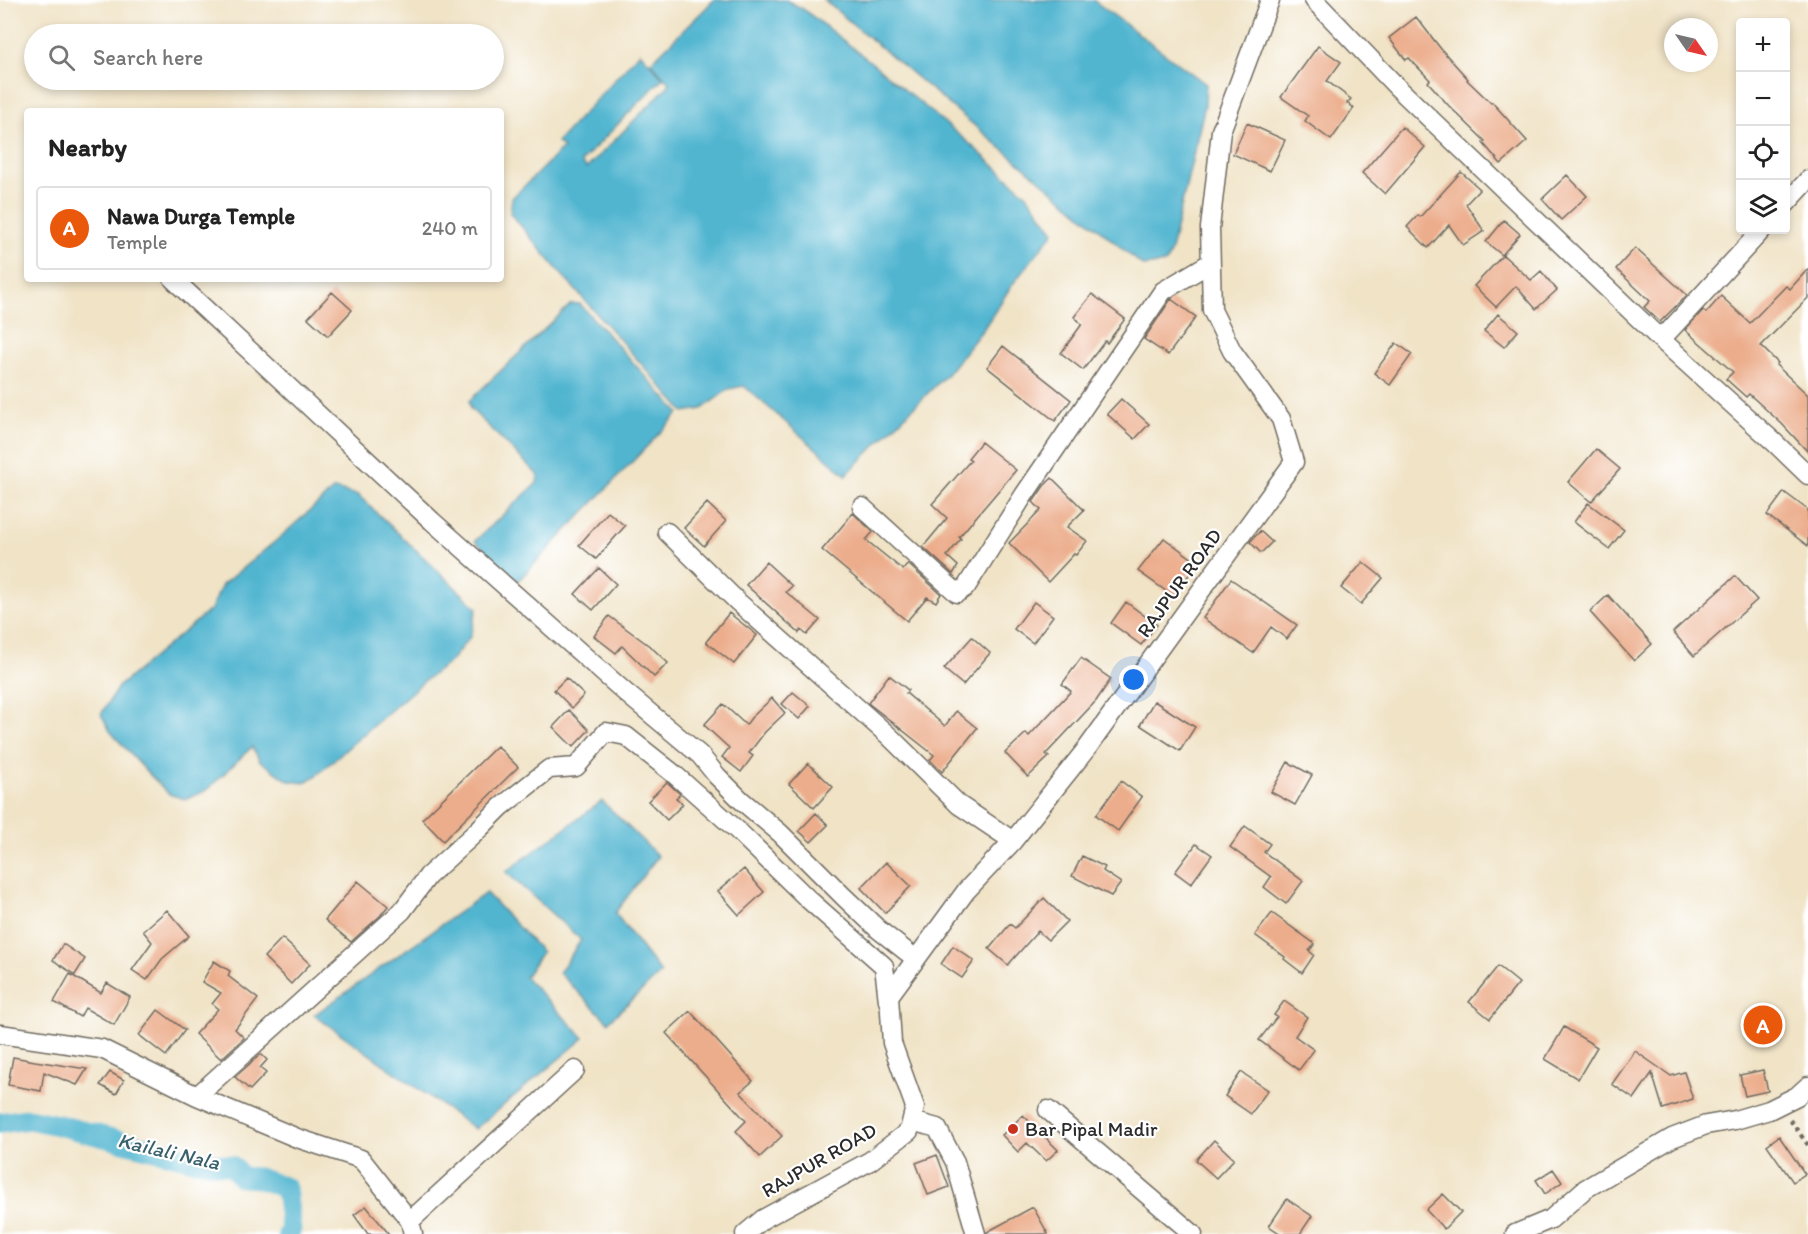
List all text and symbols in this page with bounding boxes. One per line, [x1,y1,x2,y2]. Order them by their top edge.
north arrow [1664,18,1718,72]
map controls [1736,18,1790,234]
button: + [1736,18,1790,72]
search box [24,24,504,90]
icon: search [45,41,78,74]
text: Search here [93,44,203,71]
button: − [1736,72,1790,126]
button: locate [1736,126,1790,180]
text: Nearby [48,131,127,163]
button: layers [1736,180,1790,234]
text: Nawa Durga Temple [107,203,295,230]
text: A [63,216,76,240]
text: 240 m [422,216,478,240]
text: Temple [107,230,168,254]
street label: RAJPUR ROAD [1132,524,1226,642]
your location [1119,665,1148,694]
pin: A [1744,1002,1782,1048]
street label: RAJPUR ROAD [757,1117,881,1203]
place label: Bar Pipal Madir [1025,1117,1158,1141]
marker: Bar Pipal Madir [1006,1122,1020,1136]
water label: Kailali Nala [116,1127,223,1175]

